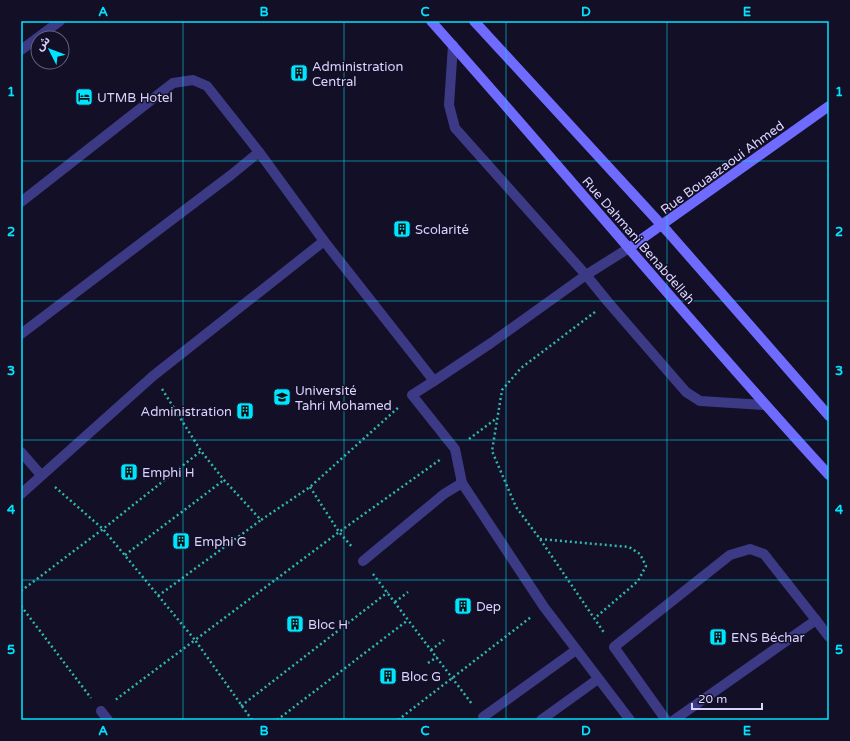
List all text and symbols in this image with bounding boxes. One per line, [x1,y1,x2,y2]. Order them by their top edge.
text: A [98,4,108,20]
text: B [259,4,269,20]
text: C [420,4,430,20]
text: D [581,4,591,20]
text: E [743,4,751,20]
north arrow [30,30,70,70]
text: ش [33,34,53,54]
place label: Administration Central [312,59,403,90]
building icon: Administration Central [289,63,309,83]
text: 1 [7,84,15,100]
text: 1 [835,84,843,100]
hotel icon: UTMB Hotel [74,87,94,107]
place label: UTMB Hotel [97,90,173,106]
street label: Rue Bouaazaoui Ahmed [658,118,787,218]
street label: Rue Dahmani Benabdellah [579,174,698,308]
building icon: Scolarité [392,219,412,239]
place label: Scolarité [415,222,469,238]
text: 2 [7,224,15,240]
text: 2 [835,224,843,240]
text: 3 [7,363,15,379]
text: 3 [835,363,843,379]
place label: Université Tahri Mohamed [295,383,392,414]
school or university icon: Université Tahri Mohamed [272,387,292,407]
building icon: Administration [235,401,255,421]
place label: Administration [141,404,232,420]
building icon: Emphi H [119,462,139,482]
place label: Emphi H [142,465,195,481]
text: 4 [7,502,16,518]
text: 4 [835,502,844,518]
building icon: Emphi G [171,531,191,551]
place label: Emphi G [194,534,247,550]
building icon: Dep [453,596,473,616]
place label: Dep [476,599,501,615]
building icon: Bloc H [285,614,305,634]
place label: Bloc H [308,617,348,633]
building icon: ENS Béchar [708,627,728,647]
place label: ENS Béchar [731,630,805,646]
text: 5 [7,642,15,658]
text: 5 [835,642,843,658]
building icon: Bloc G [378,666,398,686]
place label: Bloc G [401,669,441,685]
scale bar [692,685,762,711]
text: 20 m [698,692,727,706]
text: A [98,723,108,739]
text: B [259,723,269,739]
text: C [420,723,430,739]
text: D [581,723,591,739]
text: E [743,723,751,739]

